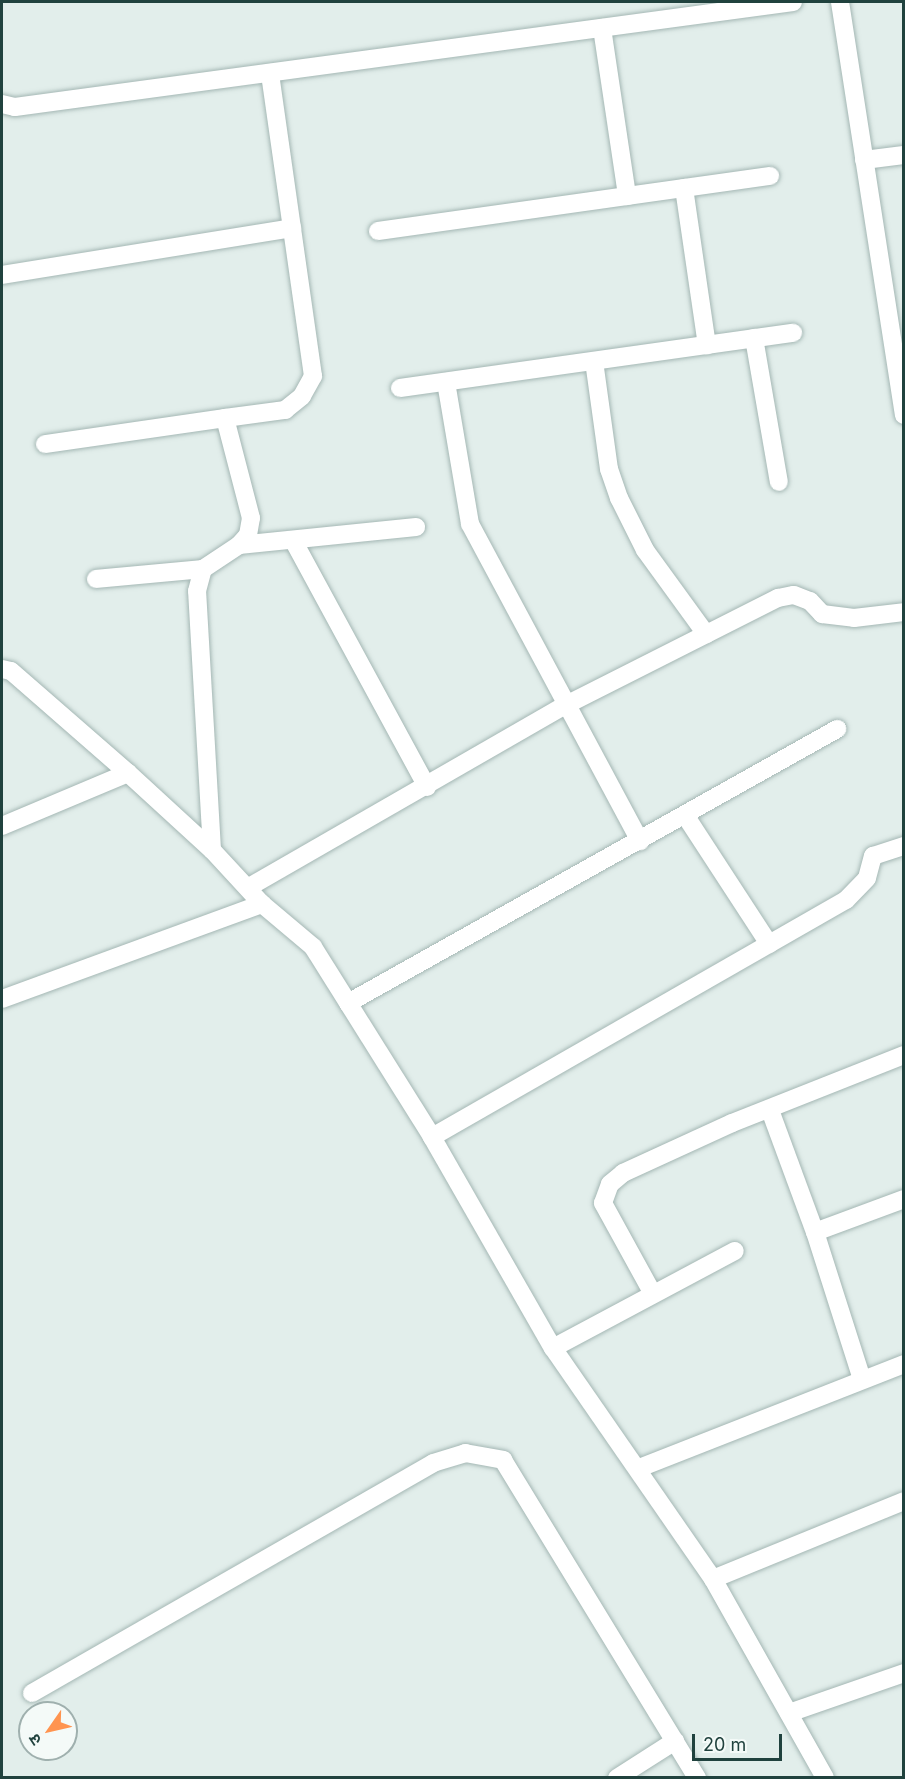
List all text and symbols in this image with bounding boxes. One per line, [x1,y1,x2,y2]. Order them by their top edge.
north arrow [18,1701,78,1761]
scale bar [695,1722,785,1760]
text: उ [24,1730,46,1749]
text: 20 m [703,1734,746,1755]

